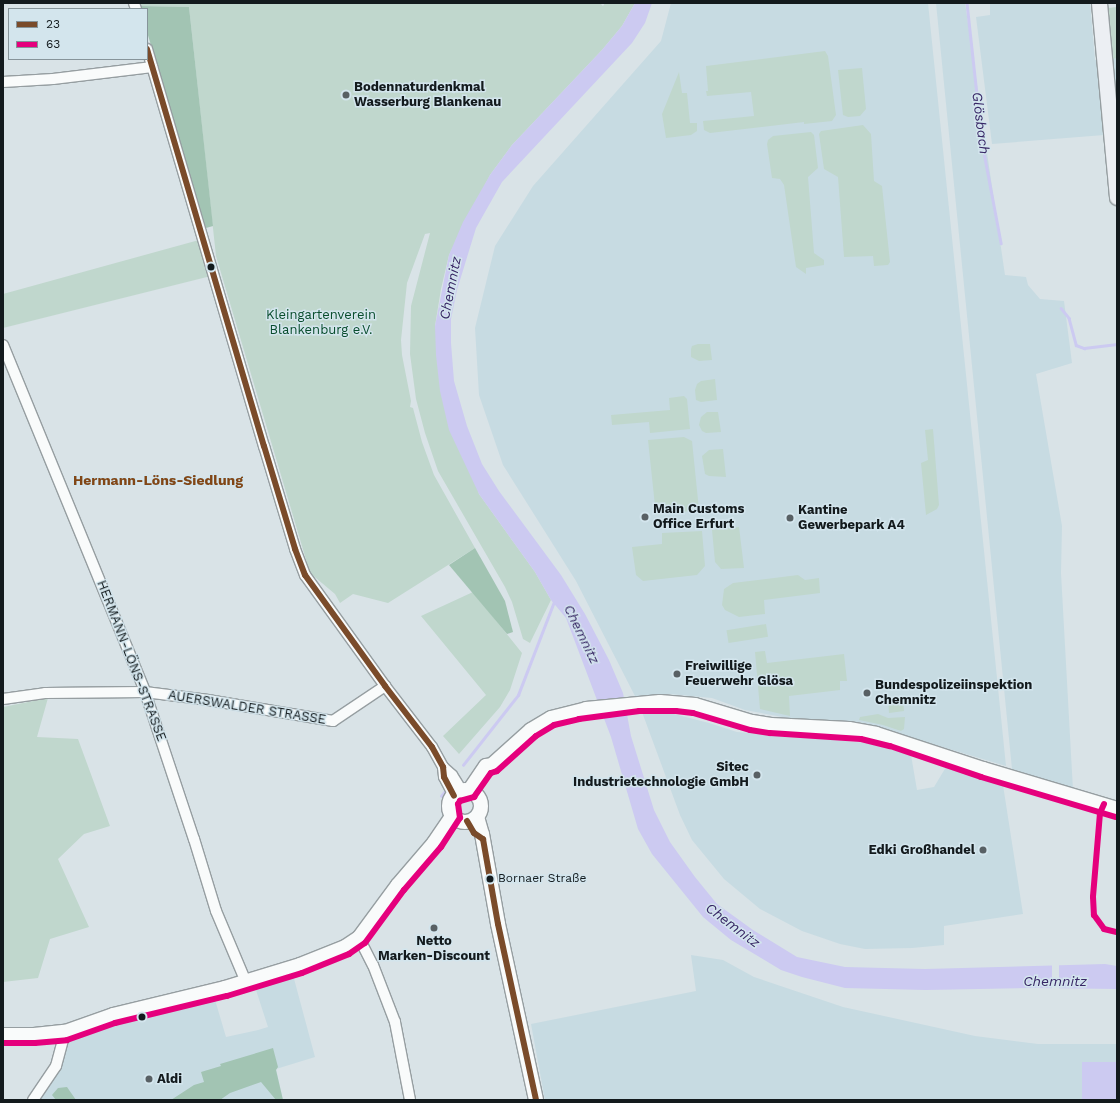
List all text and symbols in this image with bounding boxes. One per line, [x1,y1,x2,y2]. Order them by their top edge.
legend [8,8,148,60]
text: 23 [46,17,60,31]
text: 63 [46,37,60,51]
place label: Bodennaturdenkmal Wasserburg Blankenau [354,80,501,111]
marker: Bodennaturdenkmal Wasserburg Blankenau [341,90,351,100]
water label: Glösbach [969,91,993,155]
water label: Chemnitz [436,255,464,321]
unlabelled marker [206,262,216,272]
park label: Kleingartenverein Blankenburg e.V. [266,308,376,339]
district label: Hermann-Löns-Siedlung [73,472,243,488]
place label: Main Customs Office Erfurt [653,502,744,533]
place label: Kantine Gewerbepark A4 [798,503,905,534]
marker: Main Customs Office Erfurt [640,512,650,522]
marker: Kantine Gewerbepark A4 [785,513,795,523]
street label: HERMANN-LÖNS-STRASSE [93,578,169,744]
water label: Chemnitz [560,602,604,666]
place label: Freiwillige Feuerwehr Glösa [685,659,793,690]
marker: Freiwillige Feuerwehr Glösa [672,669,682,679]
place label: Bundespolizeiinspektion Chemnitz [875,678,1032,709]
street label: AUERSWALDER STRASSE [167,688,327,728]
marker: Bundespolizeiinspektion Chemnitz [862,688,872,698]
place label: Sitec Industrietechnologie GmbH [573,760,749,791]
marker: Sitec Industrietechnologie GmbH [752,770,762,780]
place label: Edki Großhandel [868,842,975,858]
marker: Edki Großhandel [978,845,988,855]
place label: Bornaer Straße [498,872,587,886]
marker: Bornaer Straße [485,874,495,884]
water label: Chemnitz [703,899,763,951]
marker: Netto Marken-Discount [429,923,439,933]
place label: Netto Marken-Discount [378,934,490,965]
water label: Chemnitz [1023,973,1087,989]
unlabelled marker [137,1012,147,1022]
place label: Aldi [157,1071,182,1087]
marker: Aldi [144,1074,154,1084]

